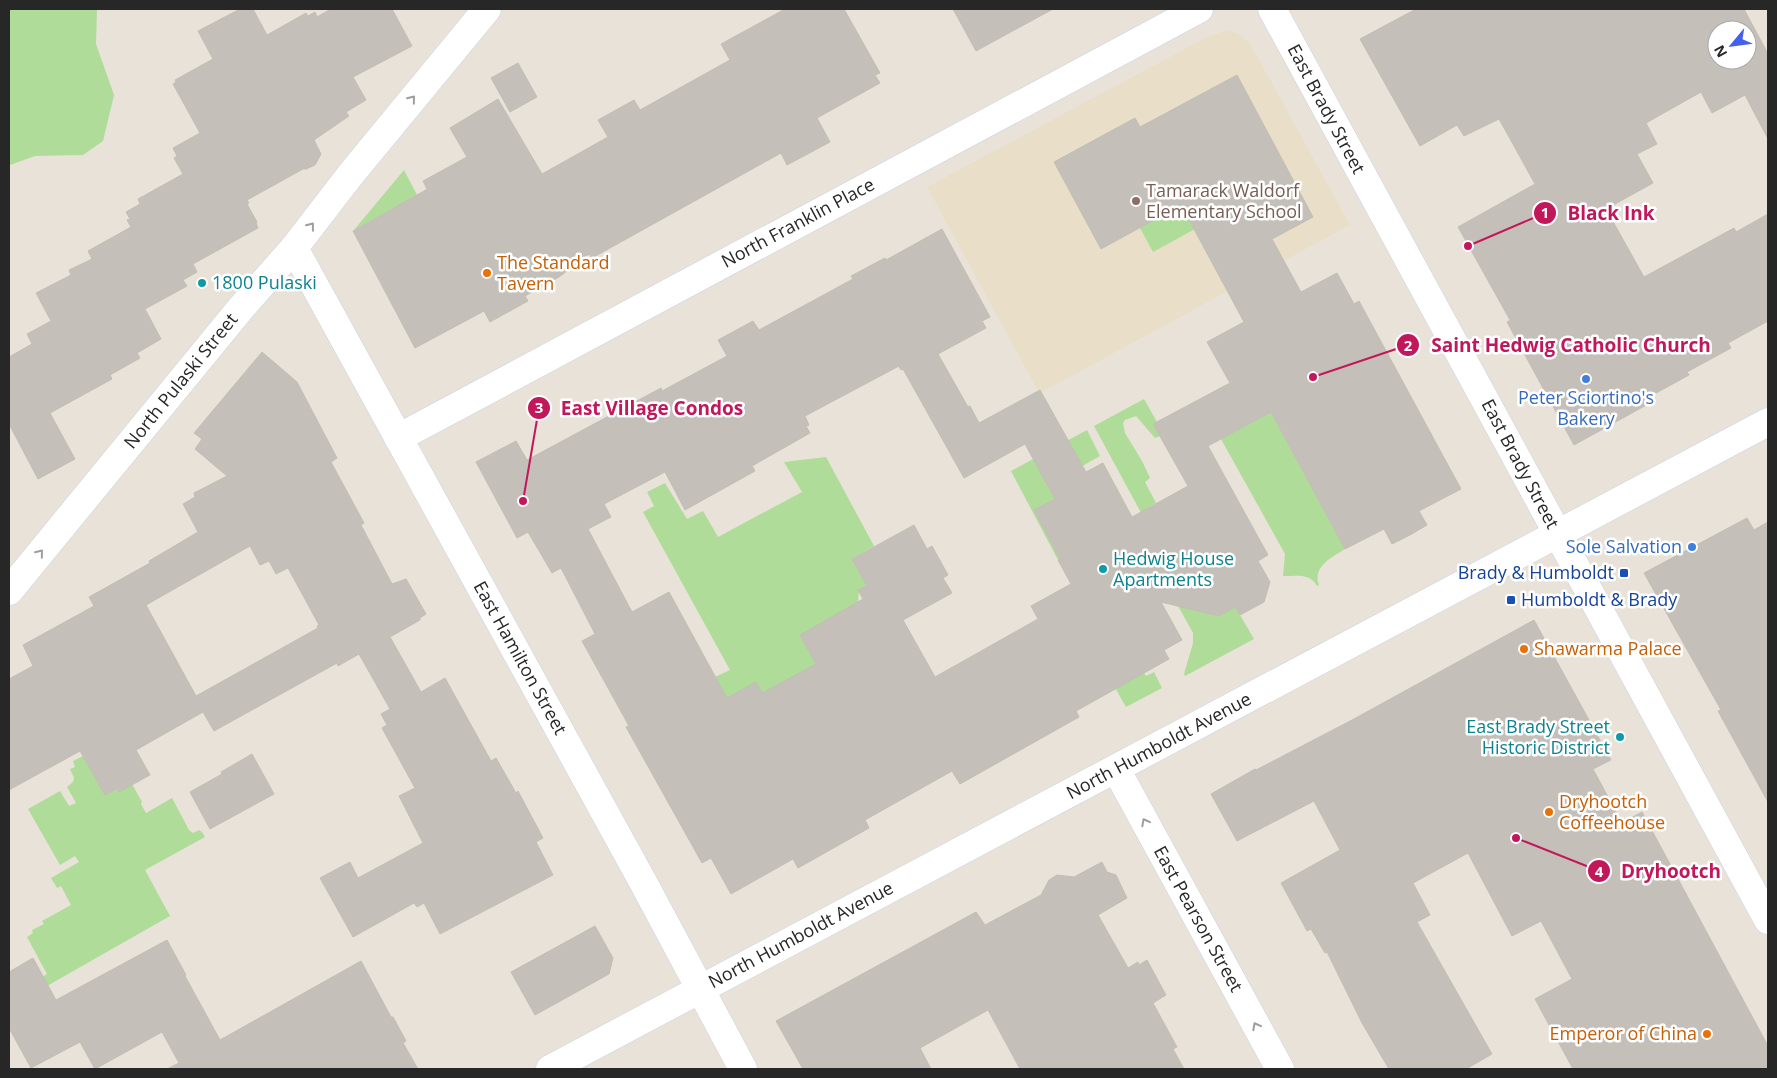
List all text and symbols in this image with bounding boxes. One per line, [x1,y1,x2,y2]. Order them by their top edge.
north arrow [1707,20,1757,70]
street label: East Brady Street [1283,39,1371,178]
text: N [1709,42,1731,61]
one-way arrow [407,96,415,105]
street label: North Franklin Place [717,172,878,273]
place label: Tamarack Waldorf Elementary School [1146,178,1302,223]
marker: Tamarack Waldorf Elementary School [1130,195,1142,207]
callout: Black Ink [1533,196,1665,230]
text: Black Ink [1567,200,1655,226]
text: 1 [1541,202,1549,222]
one-way arrow [305,222,314,232]
place label: The Standard Tavern [497,250,609,295]
marker: The Standard Tavern [481,267,493,279]
place label: 1800 Pulaski [212,270,317,294]
marker: 1800 Pulaski [196,277,208,289]
street label: North Pulaski Street [118,308,242,453]
callout: Saint Hedwig Catholic Church [1396,328,1720,362]
text: Saint Hedwig Catholic Church [1431,332,1711,358]
text: 2 [1404,335,1413,355]
marker: Peter Sciortino's Bakery [1580,373,1592,385]
place label: Peter Sciortino's Bakery [1518,385,1654,430]
callout: East Village Condos [526,391,754,425]
street label: East Brady Street [1477,394,1565,533]
text: East Village Condos [561,395,743,421]
text: 3 [535,397,543,417]
place label: Sole Salvation [1566,534,1682,558]
marker: Sole Salvation [1686,541,1698,553]
place label: Hedwig House Apartments [1113,546,1234,591]
one-way arrow [34,550,42,559]
place label: Brady & Humboldt [1458,560,1614,584]
marker: Hedwig House Apartments [1097,563,1109,575]
marker: Brady & Humboldt [1618,567,1630,579]
street label: East Hamilton Street [469,577,573,739]
place label: Humboldt & Brady [1521,587,1678,611]
marker: Humboldt & Brady [1505,594,1517,606]
place label: Shawarma Palace [1534,636,1682,660]
marker: Shawarma Palace [1518,643,1530,655]
street label: North Humboldt Avenue [1062,686,1255,804]
place label: East Brady Street Historic District [1466,714,1610,759]
marker: East Brady Street Historic District [1614,731,1626,743]
place label: Dryhootch Coffeehouse [1559,789,1665,834]
marker: Dryhootch Coffeehouse [1543,806,1555,818]
one-way arrow [1142,818,1152,827]
street label: East Pearson Street [1149,841,1249,996]
callout: Dryhootch [1586,854,1731,888]
text: Dryhootch [1621,858,1721,884]
text: 4 [1595,861,1604,881]
street label: North Humboldt Avenue [704,875,897,993]
place label: Emperor of China [1549,1021,1697,1045]
one-way arrow [1253,1023,1263,1032]
marker: Emperor of China [1701,1028,1713,1040]

